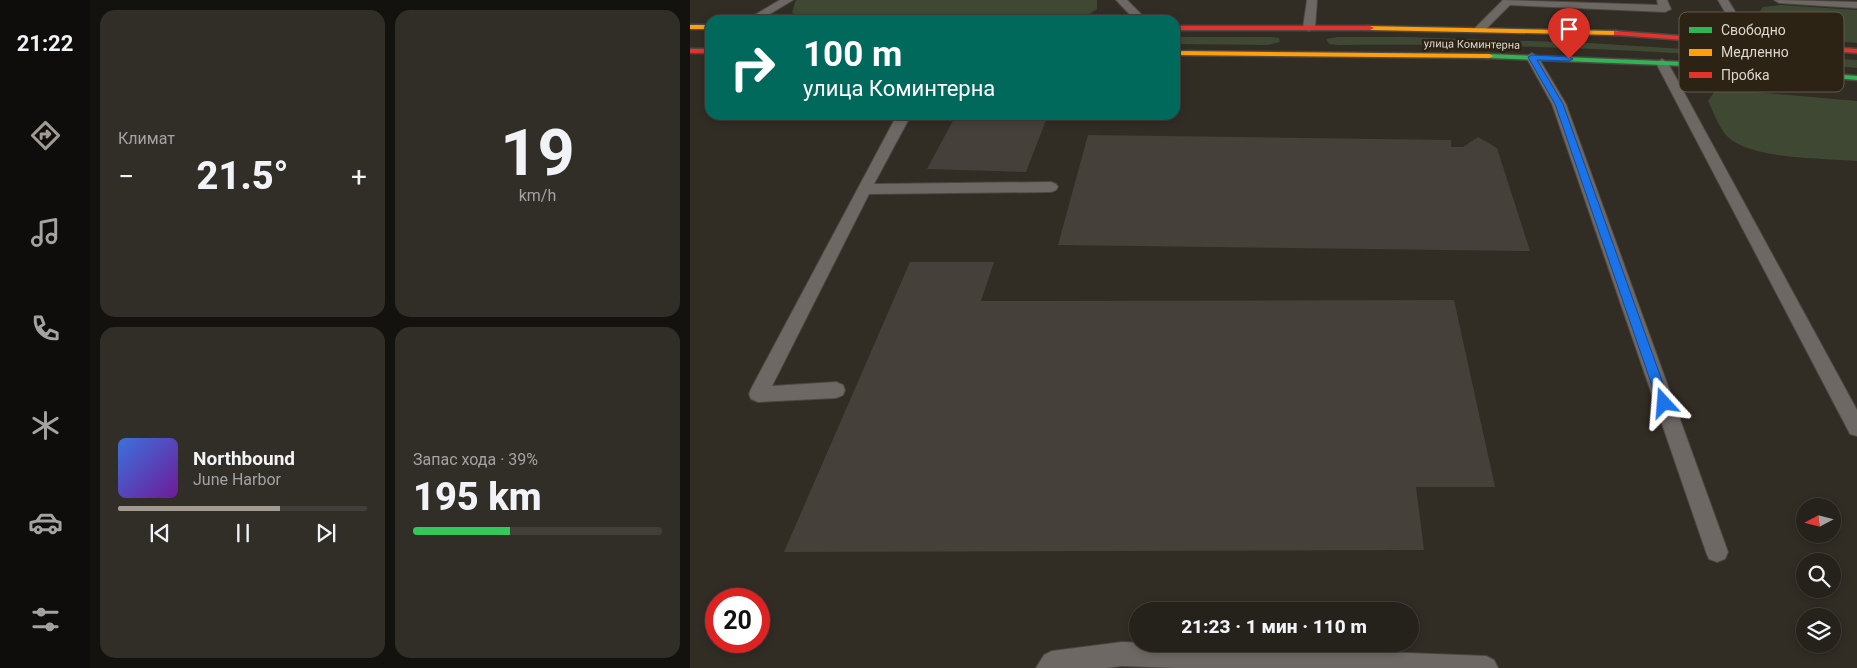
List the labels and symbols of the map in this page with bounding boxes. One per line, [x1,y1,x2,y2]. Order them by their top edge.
pin [1548,8,1590,59]
legend [1679,12,1844,92]
text: Свободно [1721,22,1786,38]
street label: улица Коминтерна [1424,37,1520,52]
text: Медленно [1721,44,1789,60]
text: Пробка [1721,67,1770,83]
position arrow [1637,376,1689,428]
north arrow [1796,498,1841,542]
speed limit sign: 20 [705,588,770,653]

